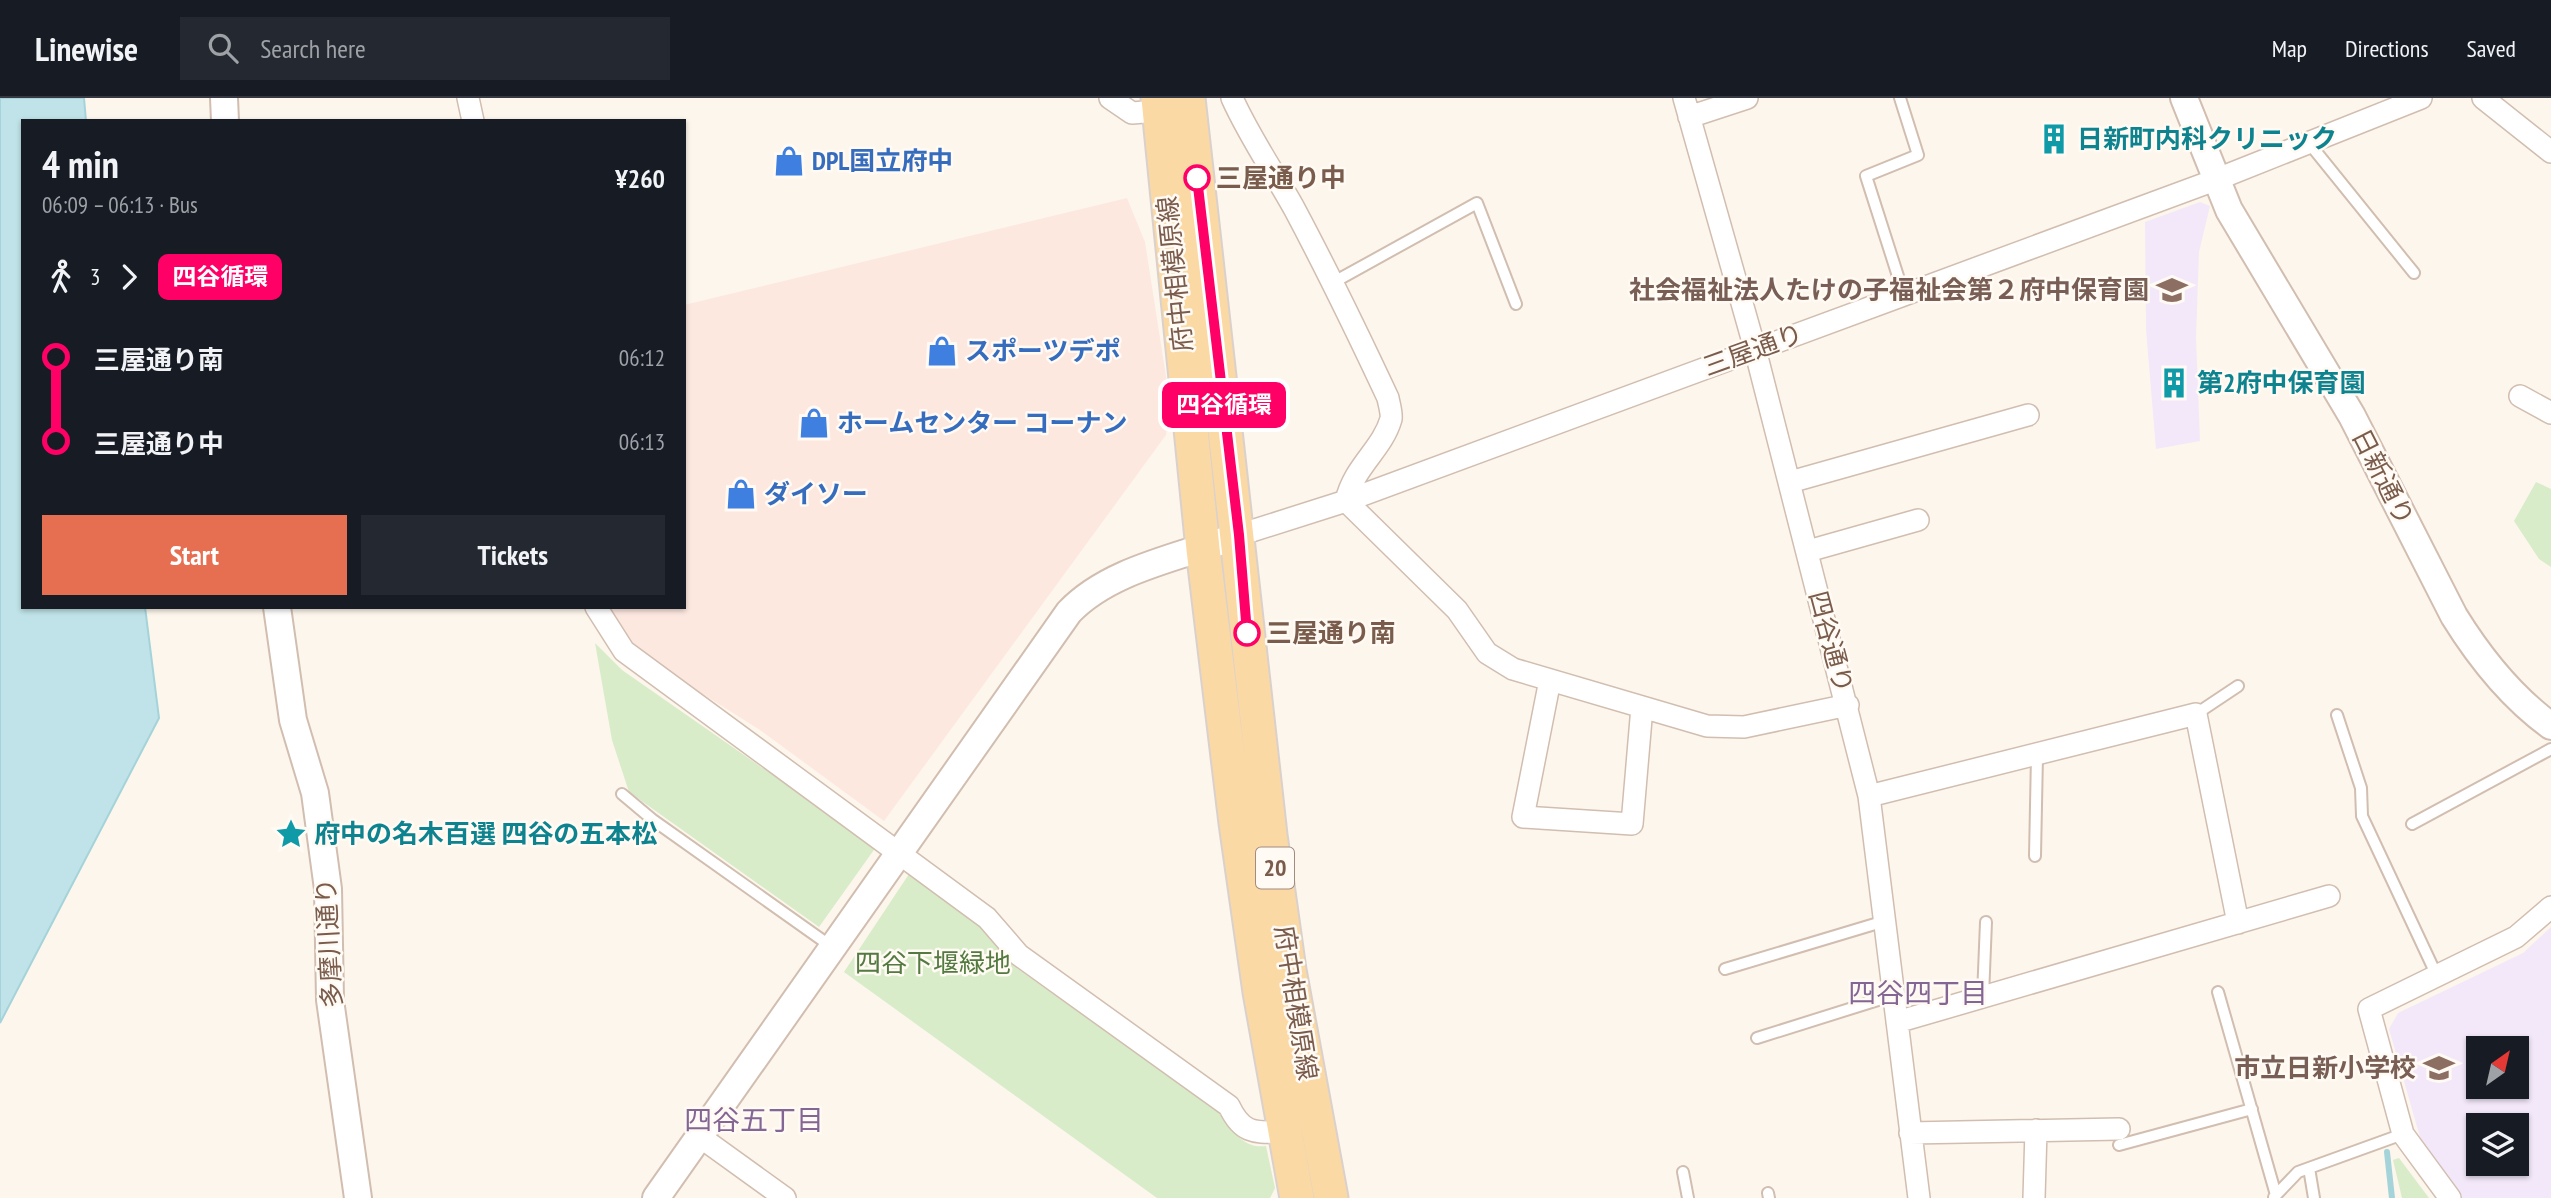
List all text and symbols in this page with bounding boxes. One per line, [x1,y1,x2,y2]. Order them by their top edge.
search box [180,17,670,80]
text: Linewise [35,27,138,70]
icon: search [204,29,242,67]
text: Search here [260,32,366,65]
text: Map [2272,33,2307,64]
text: Directions [2345,33,2429,64]
text: Saved [2467,33,2516,64]
building icon: 日新町内科クリニック [2037,122,2071,156]
place label: 日新町内科クリニック [2077,122,2337,155]
text: 4 min [42,139,119,188]
shop icon: DPL国立府中 [772,144,806,178]
place label: DPL国立府中 [812,144,953,177]
place label: 三屋通り中 [1216,161,1346,194]
text: ¥260 [615,162,665,195]
marker: 三屋通り中 [1184,165,1210,191]
text: 06:09 – 06:13 · Bus [42,190,198,219]
street label: 府中相模原線 [1150,195,1199,353]
icon: walk [42,258,80,296]
icon: forward [110,258,148,296]
text: 四谷循環 [172,261,268,292]
text: 3 [90,262,100,291]
place label: 社会福祉法人たけの子福祉会第２府中保育園 [1629,273,2149,306]
school or university icon: 社会福祉法人たけの子福祉会第２府中保育園 [2155,273,2189,307]
street label: 三屋通り [1698,316,1807,383]
shop icon: スポーツデポ [925,334,959,368]
place label: スポーツデポ [965,334,1120,367]
text: 三屋通り南 [94,343,224,376]
text: 06:12 [619,343,665,372]
building icon: 第2府中保育園 [2157,366,2191,400]
place label: 第2府中保育園 [2197,366,2365,399]
line badge: 四谷循環 [1175,382,1273,428]
text: 四谷循環 [1176,389,1272,420]
shop icon: ホームセンター コーナン [797,406,831,440]
place label: ホームセンター コーナン [837,406,1128,439]
street label: 日新通り [2345,423,2422,531]
text: 三屋通り中 [94,427,224,460]
text: 06:13 [619,427,665,456]
shop icon: ダイソー [724,477,758,511]
place label: ダイソー [764,477,868,510]
button: Start [42,515,347,595]
button: Tickets [361,515,665,595]
street label: 四谷通り [1802,587,1861,696]
place label: 三屋通り南 [1266,616,1396,649]
marker: 三屋通り南 [1234,620,1260,646]
place icon: 府中の名木百選 四谷の五本松 [274,817,308,851]
place label: 府中の名木百選 四谷の五本松 [314,817,657,850]
road number: 20 [1256,848,1294,888]
street label: 多摩川通り [309,877,348,1009]
street label: 府中相模原線 [1268,923,1325,1083]
park label: 四谷下堰緑地 [855,946,1011,979]
district label: 四谷四丁目 [1848,974,1988,1011]
north arrow [2466,1036,2529,1099]
map controls [2466,1036,2529,1176]
place label: 市立日新小学校 [2234,1051,2416,1084]
school or university icon: 市立日新小学校 [2422,1051,2456,1085]
district label: 四谷五丁目 [684,1101,824,1138]
button: layers [2466,1113,2529,1176]

